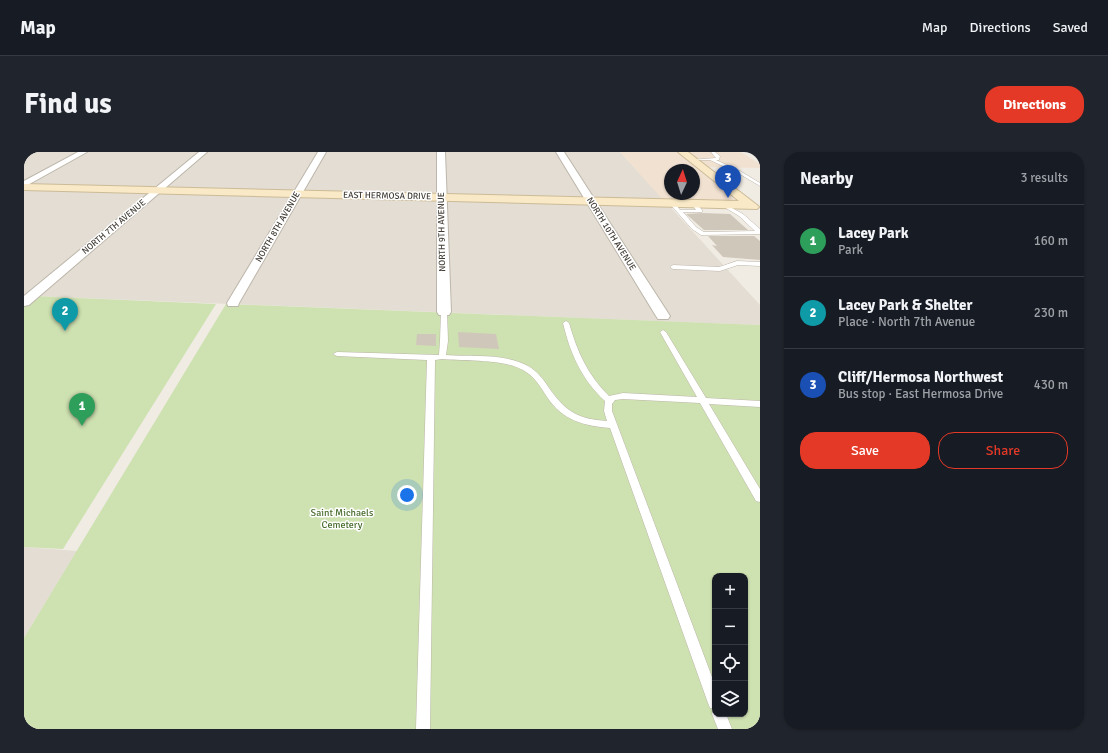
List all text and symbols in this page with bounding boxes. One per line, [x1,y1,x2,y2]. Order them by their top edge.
text: Map [20,16,56,40]
text: Map [922,19,948,36]
text: Directions [970,19,1031,36]
text: Saved [1053,19,1088,36]
button: Directions [985,86,1084,123]
text: Find us [24,87,112,121]
north arrow [664,164,700,200]
pin: 3 [715,165,741,198]
text: Nearby [800,168,853,189]
text: 3 results [1020,170,1068,186]
street label: NORTH 8TH AVENUE [253,190,303,264]
street label: EAST HERMOSA DRIVE [343,190,431,202]
street label: NORTH 9TH AVENUE [436,192,448,272]
street label: NORTH 10TH AVENUE [584,195,638,273]
street label: NORTH 7TH AVENUE [80,197,148,257]
text: Lacey Park [838,224,909,242]
text: 1 [809,233,817,249]
text: 160 m [1034,233,1068,249]
text: Park [838,242,863,258]
text: Lacey Park & Shelter [838,296,972,314]
pin: 2 [52,298,78,331]
text: 2 [809,305,817,321]
text: 230 m [1034,305,1068,321]
text: Place · North 7th Avenue [838,314,975,330]
text: Cliff/Hermosa Northwest [838,368,1003,386]
text: 3 [809,377,817,393]
text: 430 m [1034,377,1068,393]
text: Bus stop · East Hermosa Drive [838,386,1003,402]
pin: 1 [69,393,95,426]
button: Save [800,432,930,469]
button: Share [938,432,1068,469]
your location [397,485,417,505]
park label: Saint Michaels Cemetery [311,507,374,531]
map controls [712,573,748,717]
button: + [712,573,748,609]
button: − [712,609,748,645]
button: locate [712,645,748,681]
button: layers [712,681,748,717]

